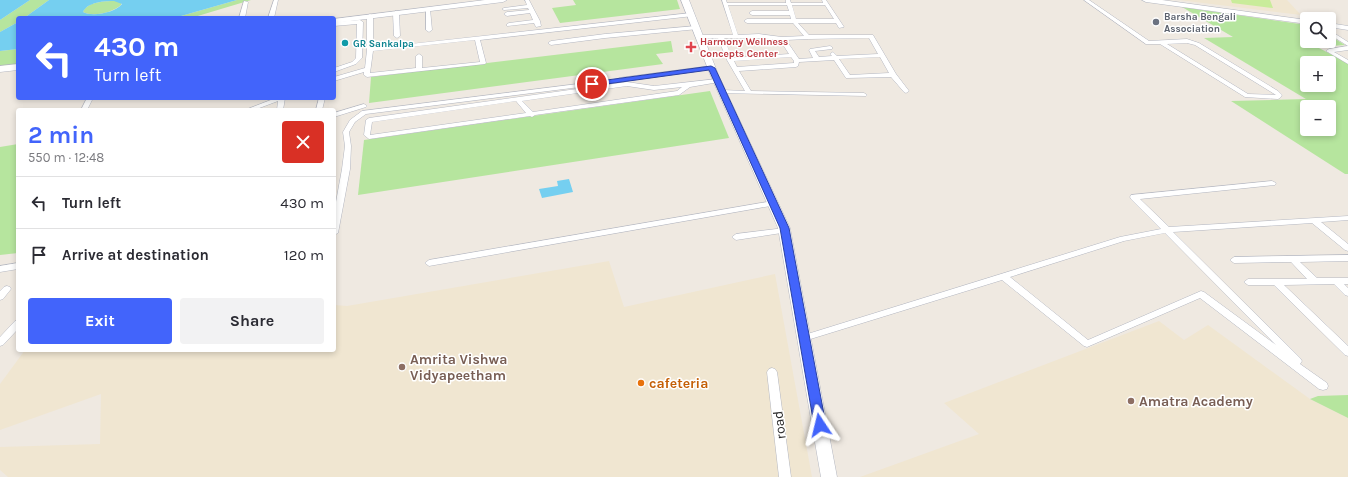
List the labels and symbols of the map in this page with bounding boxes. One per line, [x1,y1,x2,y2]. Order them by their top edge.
place label: Barsha Bengali Association [1164,11,1236,35]
marker: Barsha Bengali Association [1151,17,1161,27]
place label: Harmony Wellness Concepts Center [700,36,788,60]
marker: GR Sankalpa [340,38,350,48]
place label: GR Sankalpa [353,38,414,50]
marker: Harmony Wellness Concepts Center [685,41,697,53]
pin [575,67,609,101]
place label: Amrita Vishwa Vidyapeetham [410,351,507,384]
marker: Amrita Vishwa Vidyapeetham [397,362,407,372]
place label: cafeteria [649,375,708,392]
marker: cafeteria [636,378,646,388]
place label: Amatra Academy [1139,393,1253,410]
marker: Amatra Academy [1126,396,1136,406]
position arrow [799,404,841,446]
street label: road [769,410,790,440]

